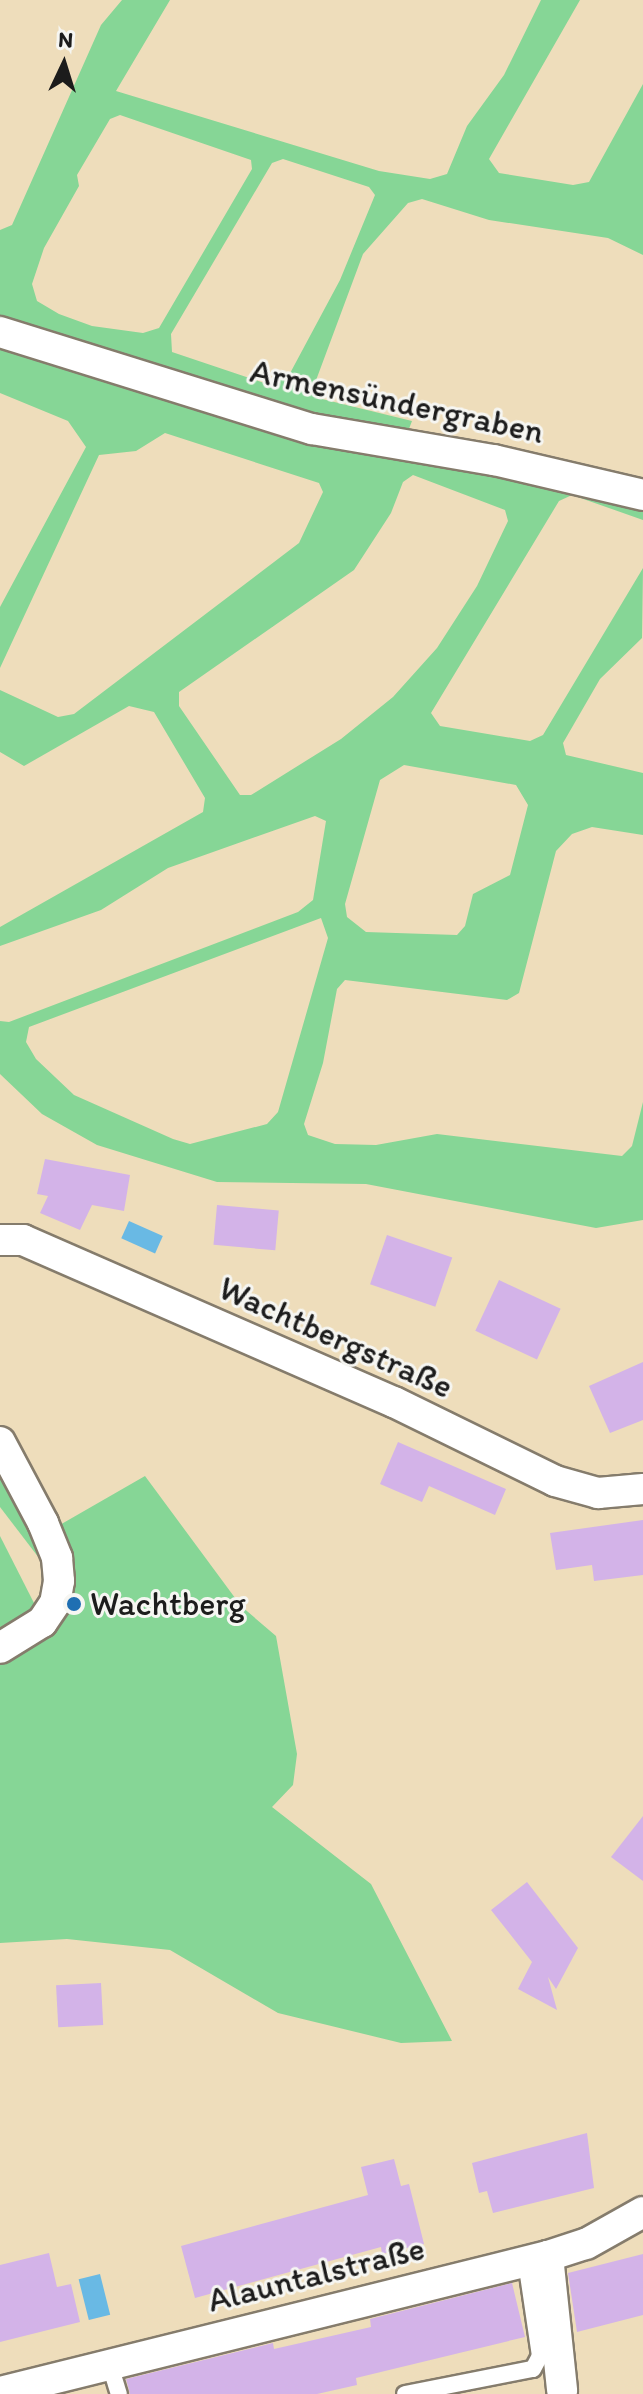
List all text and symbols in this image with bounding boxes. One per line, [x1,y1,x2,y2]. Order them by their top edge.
north arrow [24,24,104,104]
text: N [57,26,74,54]
street label: Armensündergraben [247,350,547,452]
street label: Wachtbergstraße [213,1267,459,1407]
place label: Wachtberg [90,1584,246,1624]
marker: Wachtberg [65,1595,83,1613]
street label: Alauntalstraße [203,2227,429,2321]

